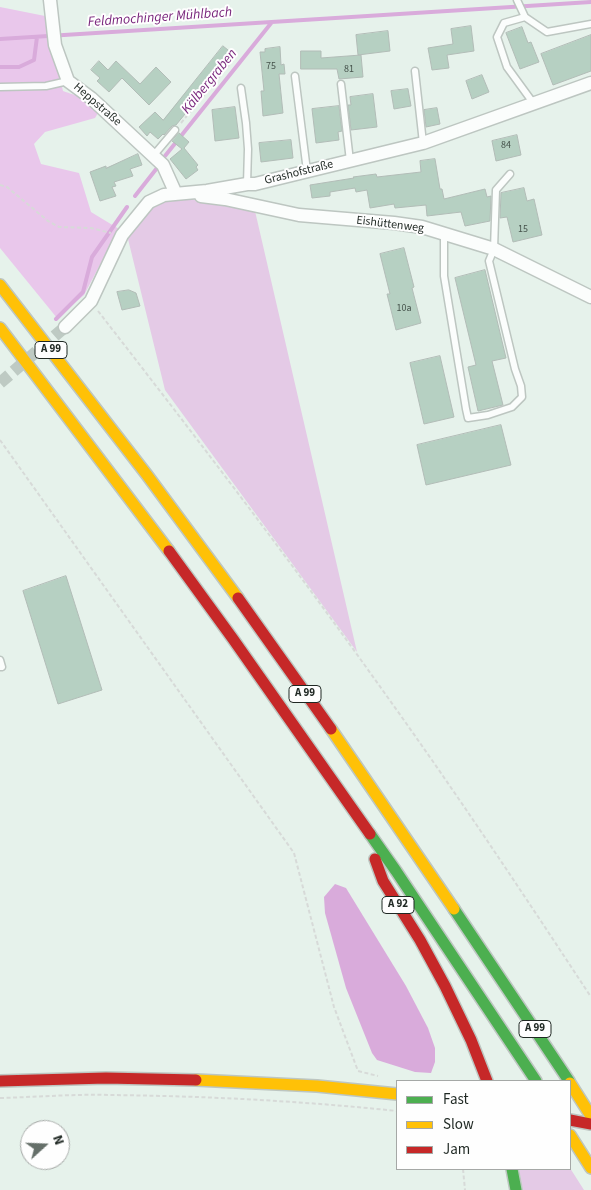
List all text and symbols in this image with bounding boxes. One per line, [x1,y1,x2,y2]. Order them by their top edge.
water label: Feldmochinger Mühlbach [87,5,233,31]
water label: Kälbergraben [179,46,241,118]
house number: 75 [266,61,276,73]
house number: 81 [344,64,354,76]
street label: Heppstraße [70,80,124,130]
house number: 84 [501,140,511,152]
street label: Grashofstraße [263,157,335,189]
street label: Eishüttenweg [355,214,425,236]
house number: 15 [518,224,528,236]
house number: 10a [397,303,411,315]
road number: A 99 [35,342,67,358]
road number: A 99 [289,686,321,702]
road number: A 92 [382,896,414,914]
road number: A 99 [519,1021,551,1038]
legend [396,1080,571,1170]
text: Fast [443,1089,469,1110]
text: Slow [443,1114,474,1135]
north arrow [20,1120,70,1170]
text: N [47,1132,69,1148]
text: Jam [443,1139,470,1160]

